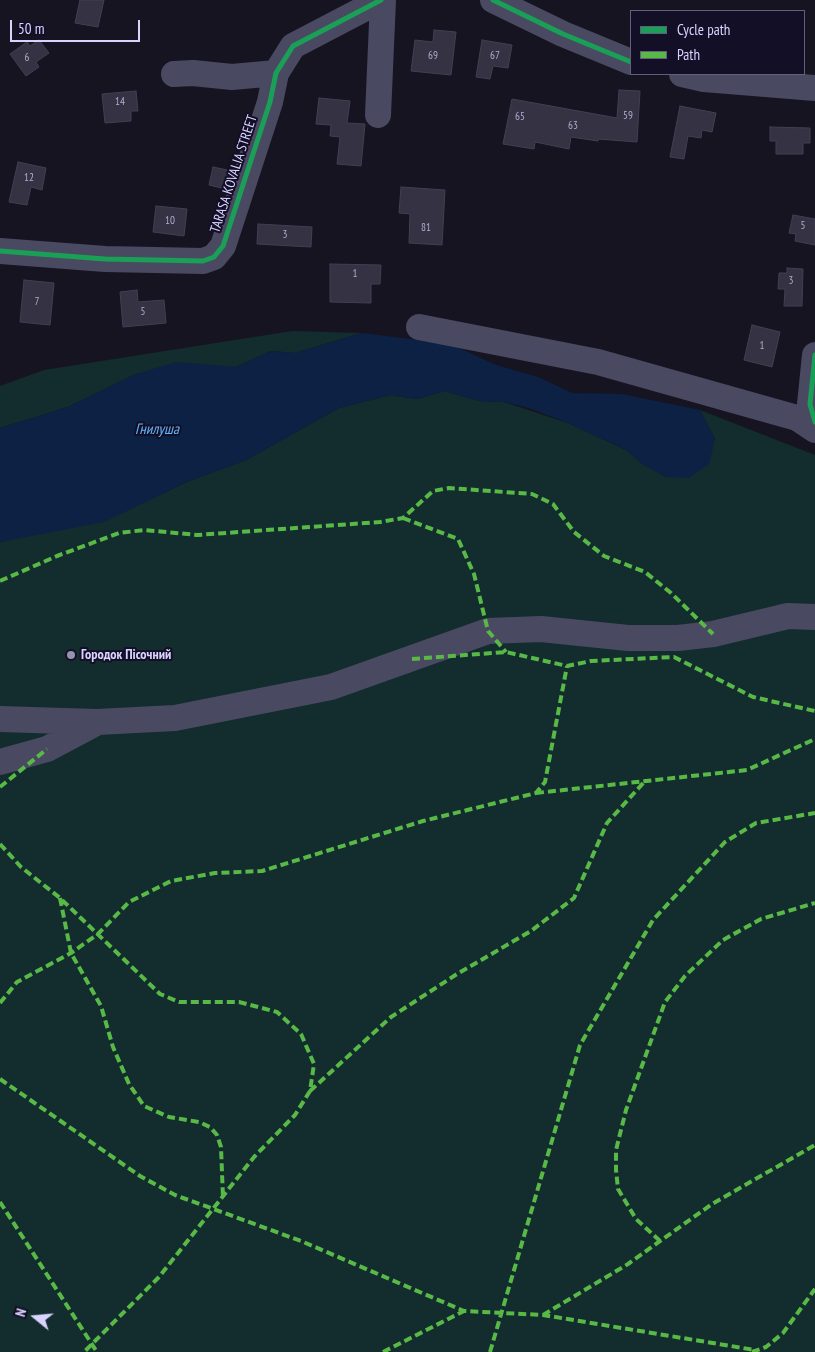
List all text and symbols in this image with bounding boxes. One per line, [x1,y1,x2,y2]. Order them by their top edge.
scale bar [12,10,142,42]
legend [630,10,805,75]
text: 50 m [18,19,44,38]
text: Cycle path [677,20,730,39]
text: Path [677,45,700,64]
house number: 69 [428,49,438,63]
house number: 67 [490,49,500,63]
house number: 6 [25,51,29,65]
house number: 14 [115,95,125,109]
house number: 59 [623,109,633,123]
house number: 65 [515,110,525,124]
street label: TARASA KOVALIA STREET [207,113,261,235]
house number: 63 [568,119,578,133]
house number: 12 [24,171,34,185]
house number: 10 [165,214,175,228]
house number: 5 [801,219,805,233]
house number: 81 [421,221,431,235]
house number: 3 [283,228,287,242]
house number: 1 [353,267,357,281]
house number: 3 [789,274,793,288]
house number: 7 [35,295,39,309]
house number: 5 [141,305,145,319]
house number: 1 [760,339,764,353]
water label: Гнилуша [135,421,179,439]
place label: Городок Пісочний [81,647,171,663]
marker: Городок Пісочний [65,649,77,661]
north arrow [10,1292,60,1342]
text: N [11,1306,30,1319]

